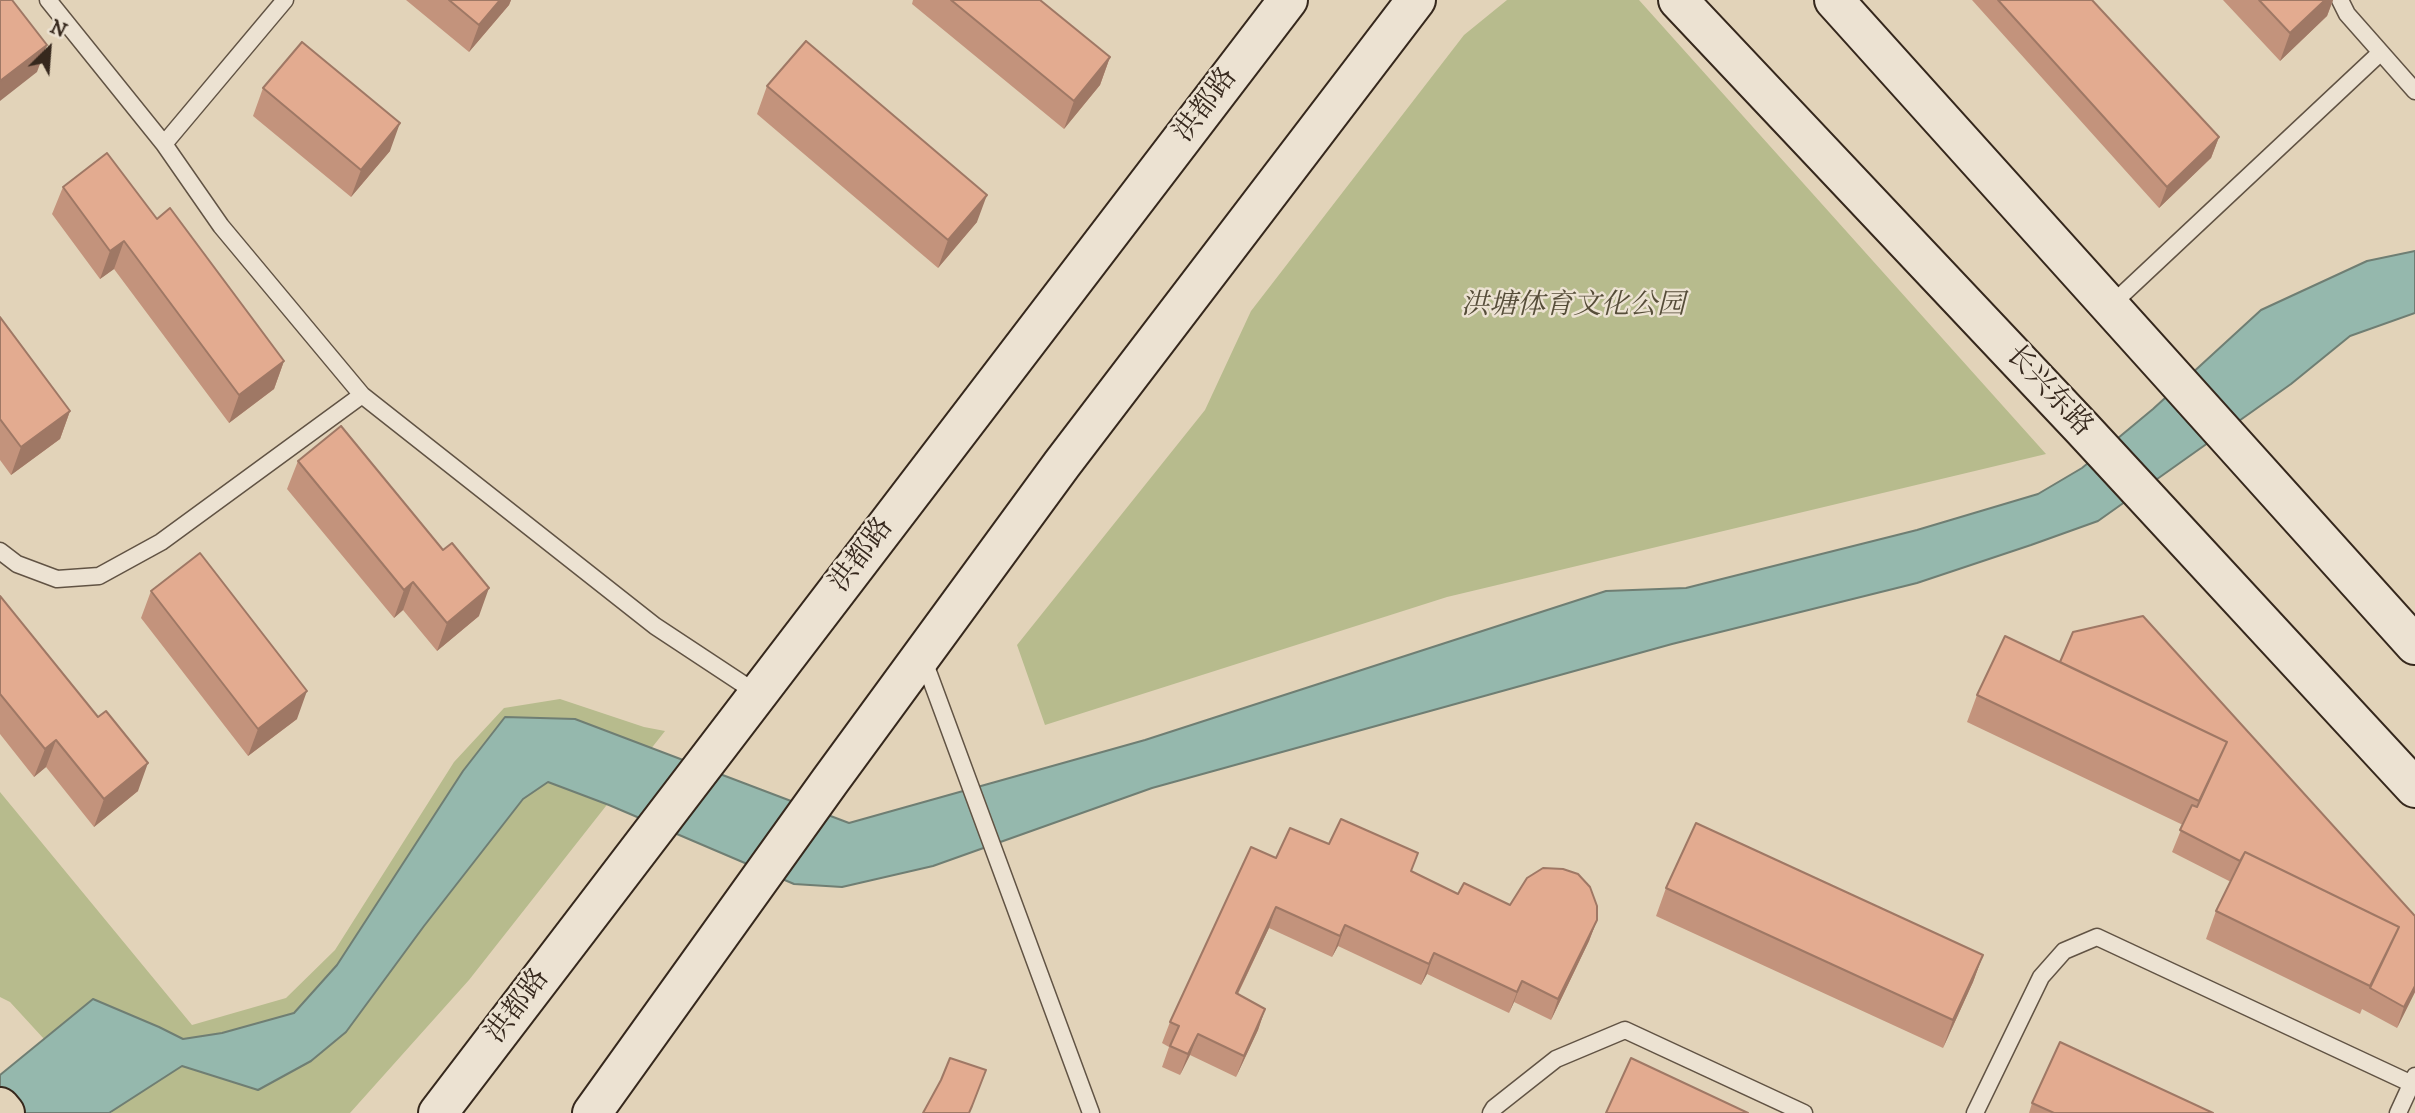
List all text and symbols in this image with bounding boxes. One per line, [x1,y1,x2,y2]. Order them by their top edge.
north arrow [14,14,84,84]
text: N [46,16,70,43]
street label: 洪都路 [1168,62,1246,150]
park label: 洪塘体育文化公园 [1461,290,1685,324]
street label: 长兴东路 [1998,340,2098,444]
street label: 洪都路 [824,512,902,600]
street label: 洪都路 [480,963,558,1051]

